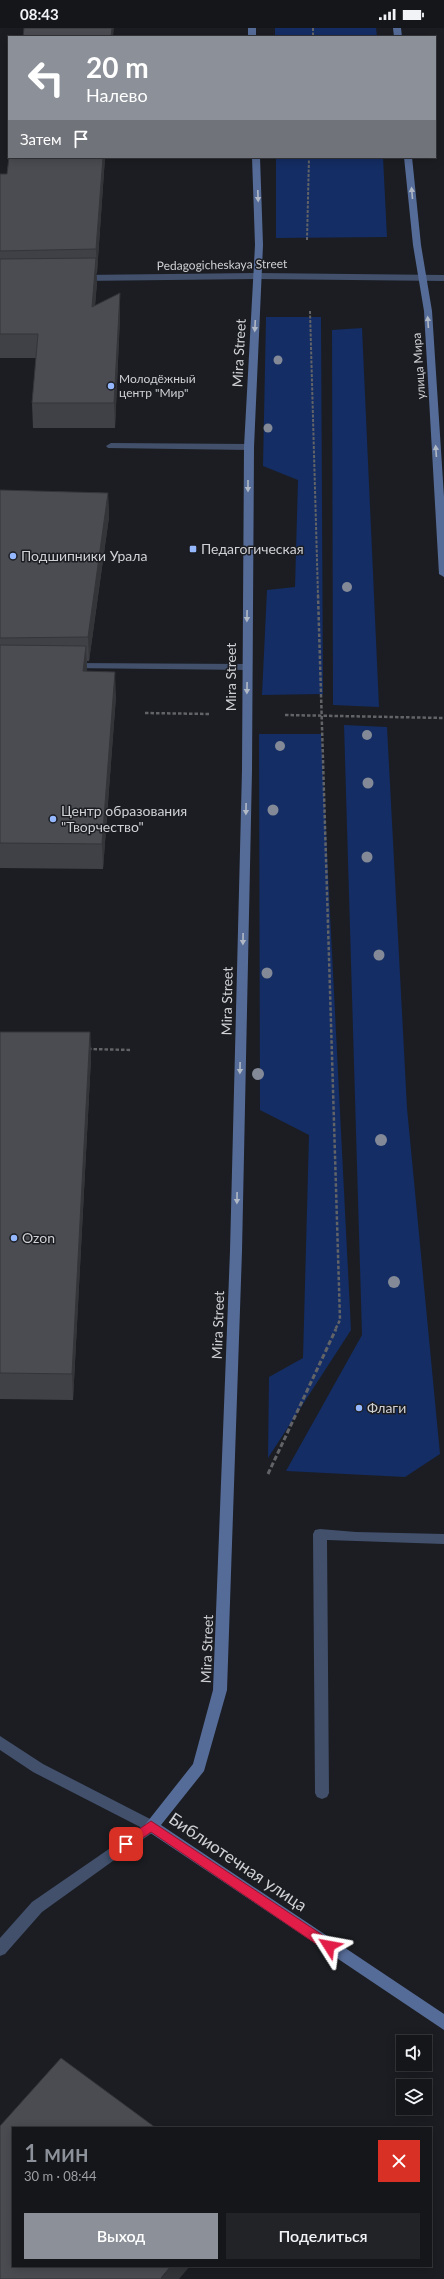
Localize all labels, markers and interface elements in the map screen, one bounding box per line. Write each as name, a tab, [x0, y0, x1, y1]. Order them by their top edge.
text: 08:43	[20, 5, 59, 23]
text: 20 m	[86, 50, 149, 84]
icon: left	[20, 52, 72, 104]
text: Налево	[86, 84, 148, 106]
icon: arrive	[70, 128, 92, 150]
text: Затем	[20, 130, 62, 148]
one-way arrow	[408, 187, 415, 199]
one-way arrow	[254, 190, 261, 202]
street label: Pedagogicheskaya Street	[157, 256, 288, 273]
one-way arrow	[425, 316, 432, 328]
street label: Mira Street	[228, 318, 249, 388]
one-way arrow	[252, 320, 259, 332]
street label: улица Мира	[409, 332, 428, 400]
place label: Молодёжный центр "Мир"	[119, 371, 196, 400]
marker: Молодёжный центр "Мир"	[106, 381, 116, 391]
one-way arrow	[433, 445, 440, 457]
one-way arrow	[245, 480, 251, 493]
place label: Педагогическая	[201, 540, 304, 557]
marker: Педагогическая	[188, 544, 198, 554]
place label: Подшипники Урала	[21, 547, 147, 564]
marker: Подшипники Урала	[8, 551, 18, 561]
one-way arrow	[243, 610, 250, 622]
street label: Mira Street	[222, 643, 239, 711]
one-way arrow	[244, 682, 250, 695]
place label: Центр образования "Творчество"	[61, 802, 187, 835]
one-way arrow	[243, 803, 249, 816]
marker: Центр образования "Творчество"	[48, 814, 58, 824]
one-way arrow	[240, 933, 246, 946]
street label: Mira Street	[217, 967, 236, 1035]
one-way arrow	[237, 1062, 243, 1075]
one-way arrow	[234, 1192, 240, 1205]
place label: Ozon	[22, 1229, 55, 1246]
marker: Ozon	[9, 1233, 19, 1243]
street label: Mira Street	[208, 1290, 227, 1360]
place label: Флаги	[367, 1399, 406, 1416]
marker: Флаги	[354, 1403, 364, 1413]
street label: Mira Street	[197, 1614, 216, 1684]
street label: Библиотечная улица	[165, 1808, 311, 1916]
pin	[109, 1827, 143, 1861]
icon: arrive	[115, 1833, 137, 1855]
position arrow	[308, 1925, 350, 1967]
map controls	[396, 2035, 432, 2115]
button: sound	[396, 2035, 432, 2071]
button: layers	[396, 2079, 432, 2115]
text: 1 мин	[24, 2138, 88, 2167]
button: close	[378, 2140, 420, 2182]
text: 30 m · 08:44	[24, 2168, 97, 2184]
button: Выход	[24, 2213, 218, 2259]
button: Поделиться	[226, 2213, 420, 2259]

